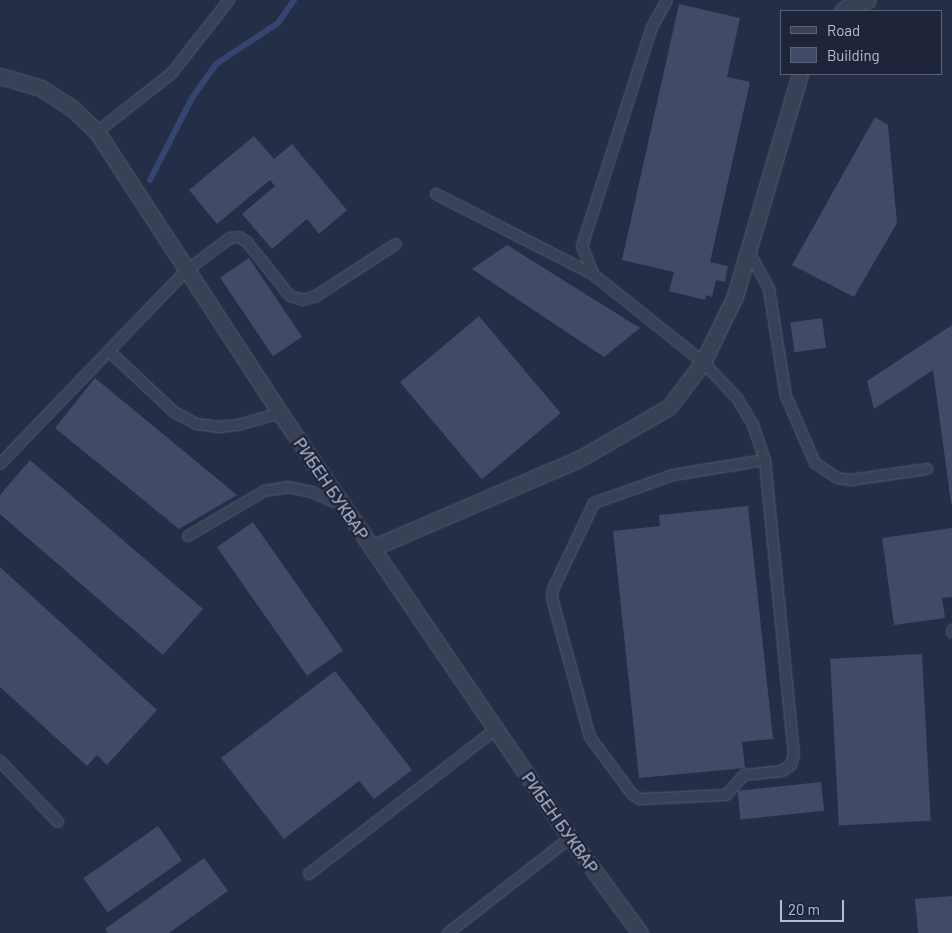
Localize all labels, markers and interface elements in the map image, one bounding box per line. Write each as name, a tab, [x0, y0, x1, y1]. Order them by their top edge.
legend	[780, 10, 942, 75]
text: Road	[827, 21, 860, 39]
text: Building	[827, 46, 880, 64]
street label: РИБЕН БУКВАР	[290, 434, 372, 544]
street label: РИБЕН БУКВАР	[518, 769, 602, 877]
scale bar	[782, 890, 846, 922]
text: 20 m	[788, 900, 820, 918]

